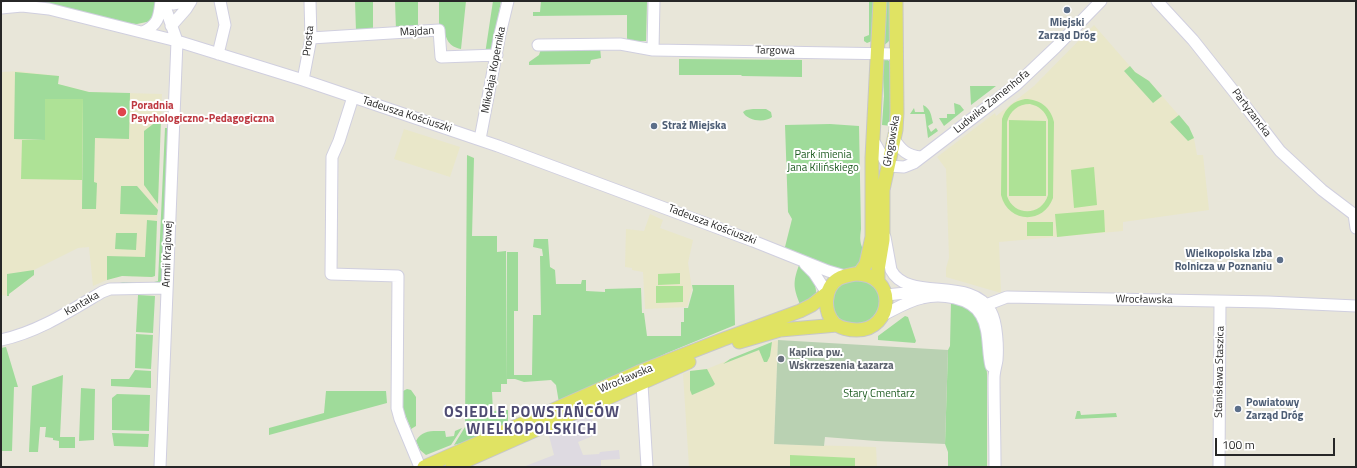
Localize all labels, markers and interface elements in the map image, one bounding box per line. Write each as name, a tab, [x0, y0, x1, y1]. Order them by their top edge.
marker: Miejski Zarząd Dróg	[1062, 5, 1072, 15]
place label: Miejski Zarząd Dróg	[1038, 16, 1096, 42]
street label: Prosta	[301, 25, 317, 57]
street label: Majdan	[399, 25, 435, 39]
street label: Mikołaja Kopernika	[479, 26, 509, 114]
street label: Targowa	[755, 44, 795, 58]
street label: Ludwika Zamenhofa	[951, 67, 1033, 137]
street label: Partyzancka	[1229, 86, 1273, 140]
street label: Tadeusza Kościuszki	[361, 94, 453, 136]
place label: Poradnia Psychologiczno-Pedagogiczna	[131, 99, 274, 125]
marker: Poradnia Psychologiczno-Pedagogiczna	[116, 106, 128, 118]
street label: Głogowska	[881, 114, 903, 168]
place label: Straż Miejska	[662, 119, 726, 133]
marker: Straż Miejska	[649, 121, 659, 131]
park label: Park imienia Jana Kilińskiego	[787, 148, 859, 174]
street label: Tadeusza Kościuszki	[666, 202, 758, 248]
street label: Armii Krajowej	[160, 220, 176, 288]
place label: Wielkopolska Izba Rolnicza w Poznaniu	[1175, 247, 1272, 273]
marker: Wielkopolska Izba Rolnicza w Poznaniu	[1275, 255, 1285, 265]
street label: Kantaka	[62, 289, 102, 319]
street label: Wrocławska	[1115, 293, 1173, 307]
street label: Stanisława Staszica	[1213, 326, 1227, 418]
place label: Kaplica pw. Wskrzeszenia Łazarza	[789, 346, 894, 372]
marker: Kaplica pw. Wskrzeszenia Łazarza	[776, 354, 786, 364]
street label: Wrocławska	[597, 362, 655, 396]
park label: Stary Cmentarz	[843, 387, 915, 401]
place label: Powiatowy Zarząd Dróg	[1246, 396, 1303, 422]
district label: OSIEDLE POWSTAŃCÓW WIELKOPOLSKICH	[444, 404, 620, 439]
marker: Powiatowy Zarząd Dróg	[1233, 404, 1243, 414]
scale bar	[1217, 430, 1337, 456]
text: 100 m	[1222, 435, 1255, 454]

